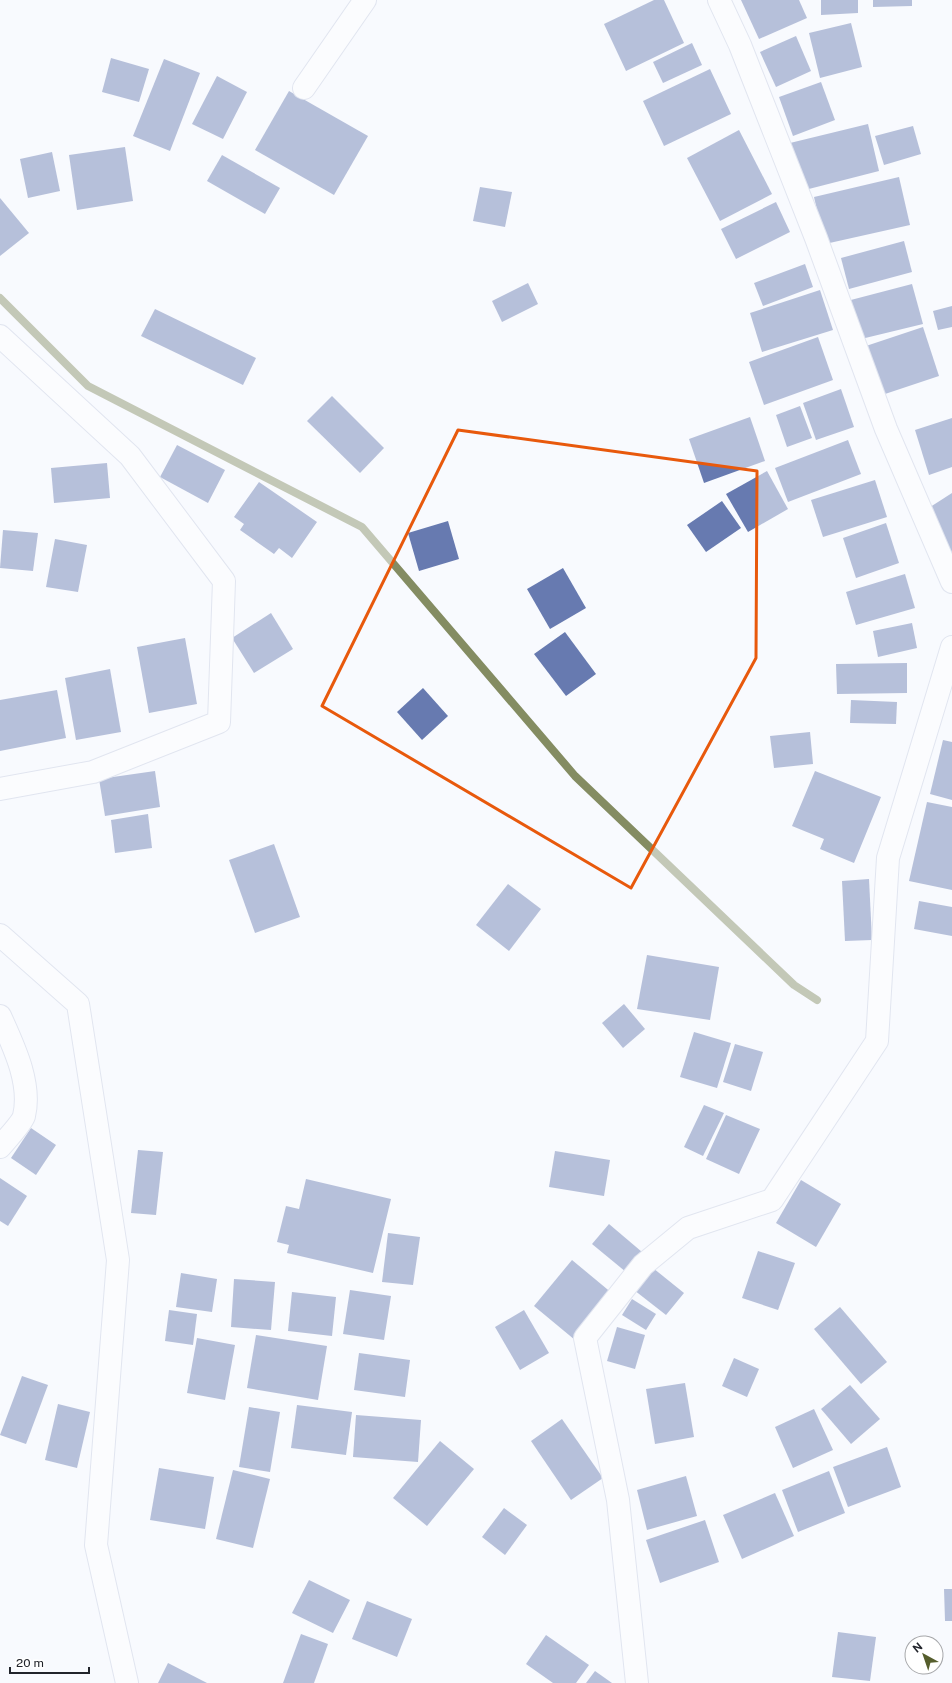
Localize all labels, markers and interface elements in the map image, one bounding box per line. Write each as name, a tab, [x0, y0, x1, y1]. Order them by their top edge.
north arrow	[904, 1635, 944, 1675]
text: N	[910, 1640, 925, 1655]
scale bar	[10, 1649, 89, 1675]
text: 20 m	[16, 1656, 44, 1670]

